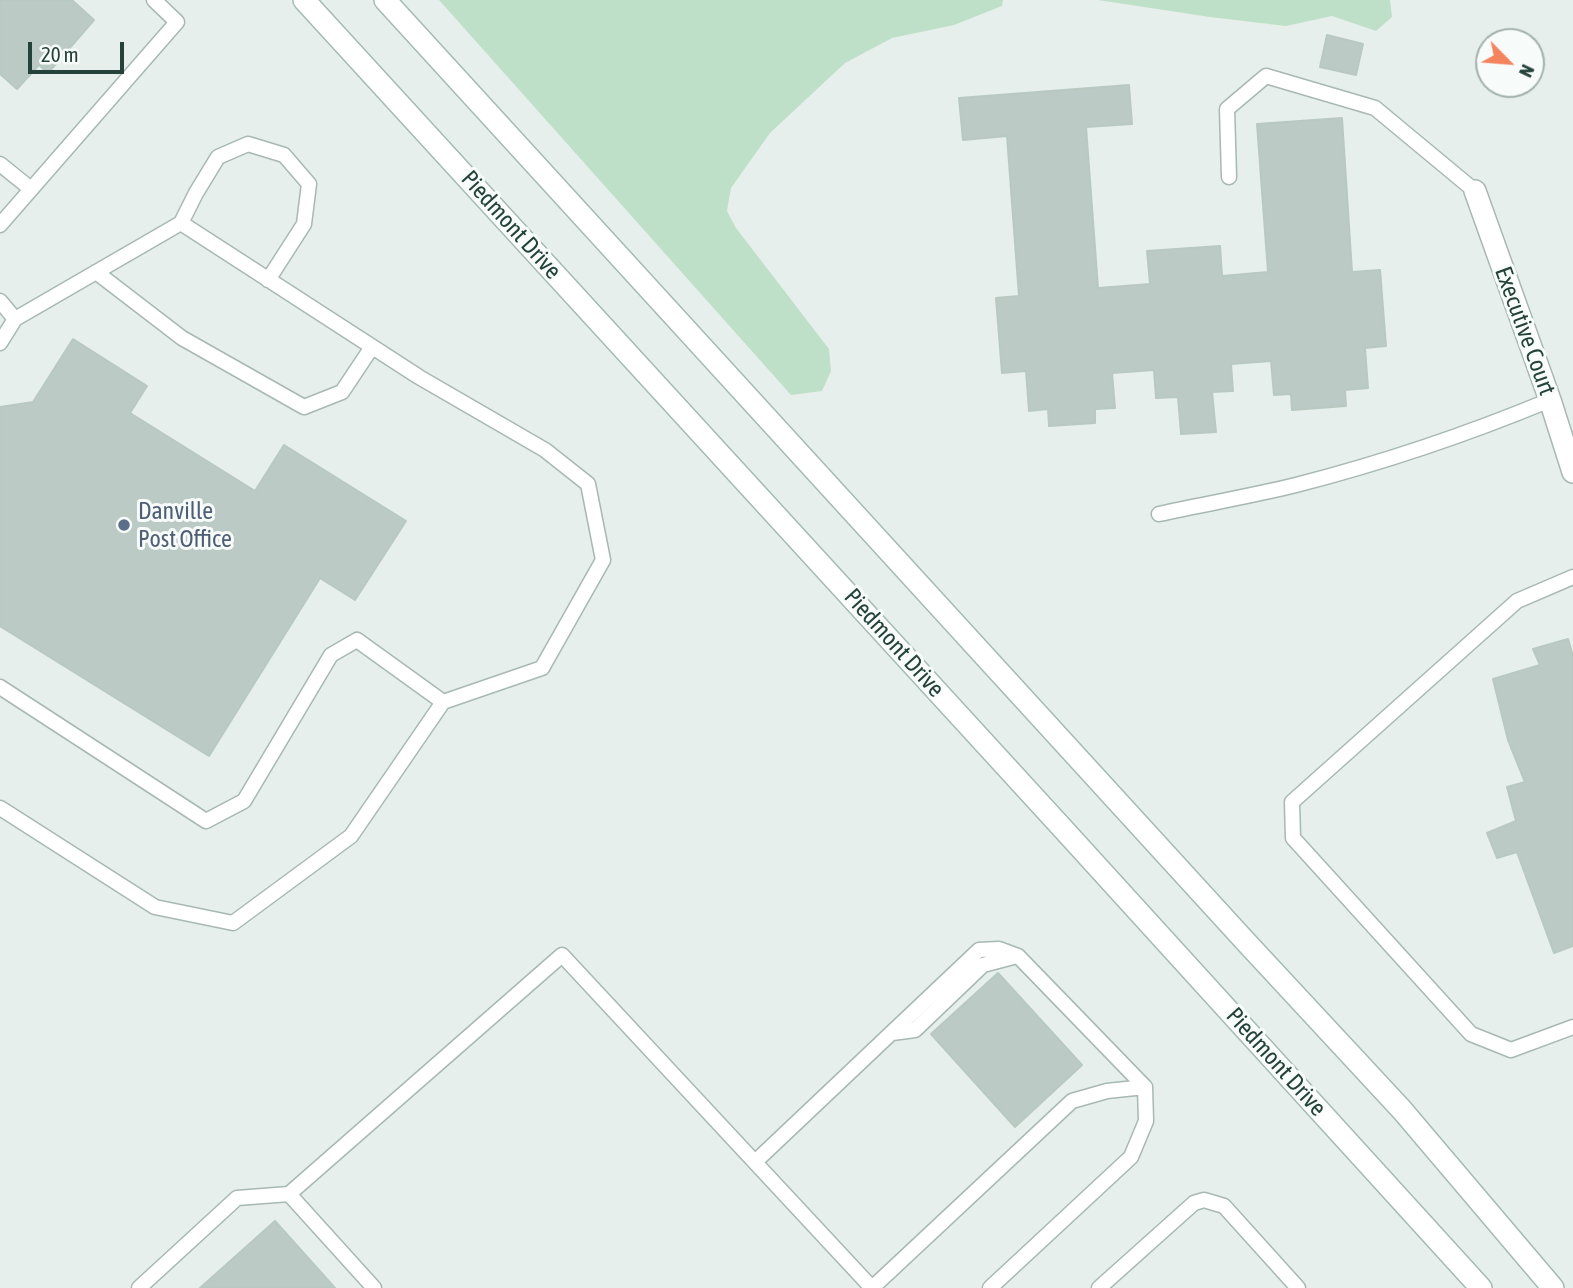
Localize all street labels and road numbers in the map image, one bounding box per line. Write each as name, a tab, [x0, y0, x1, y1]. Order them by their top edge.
street label: Piedmont Drive	[455, 165, 567, 285]
street label: Executive Court	[1488, 263, 1562, 399]
street label: Piedmont Drive	[838, 583, 950, 703]
street label: Piedmont Drive	[1220, 1002, 1332, 1122]

